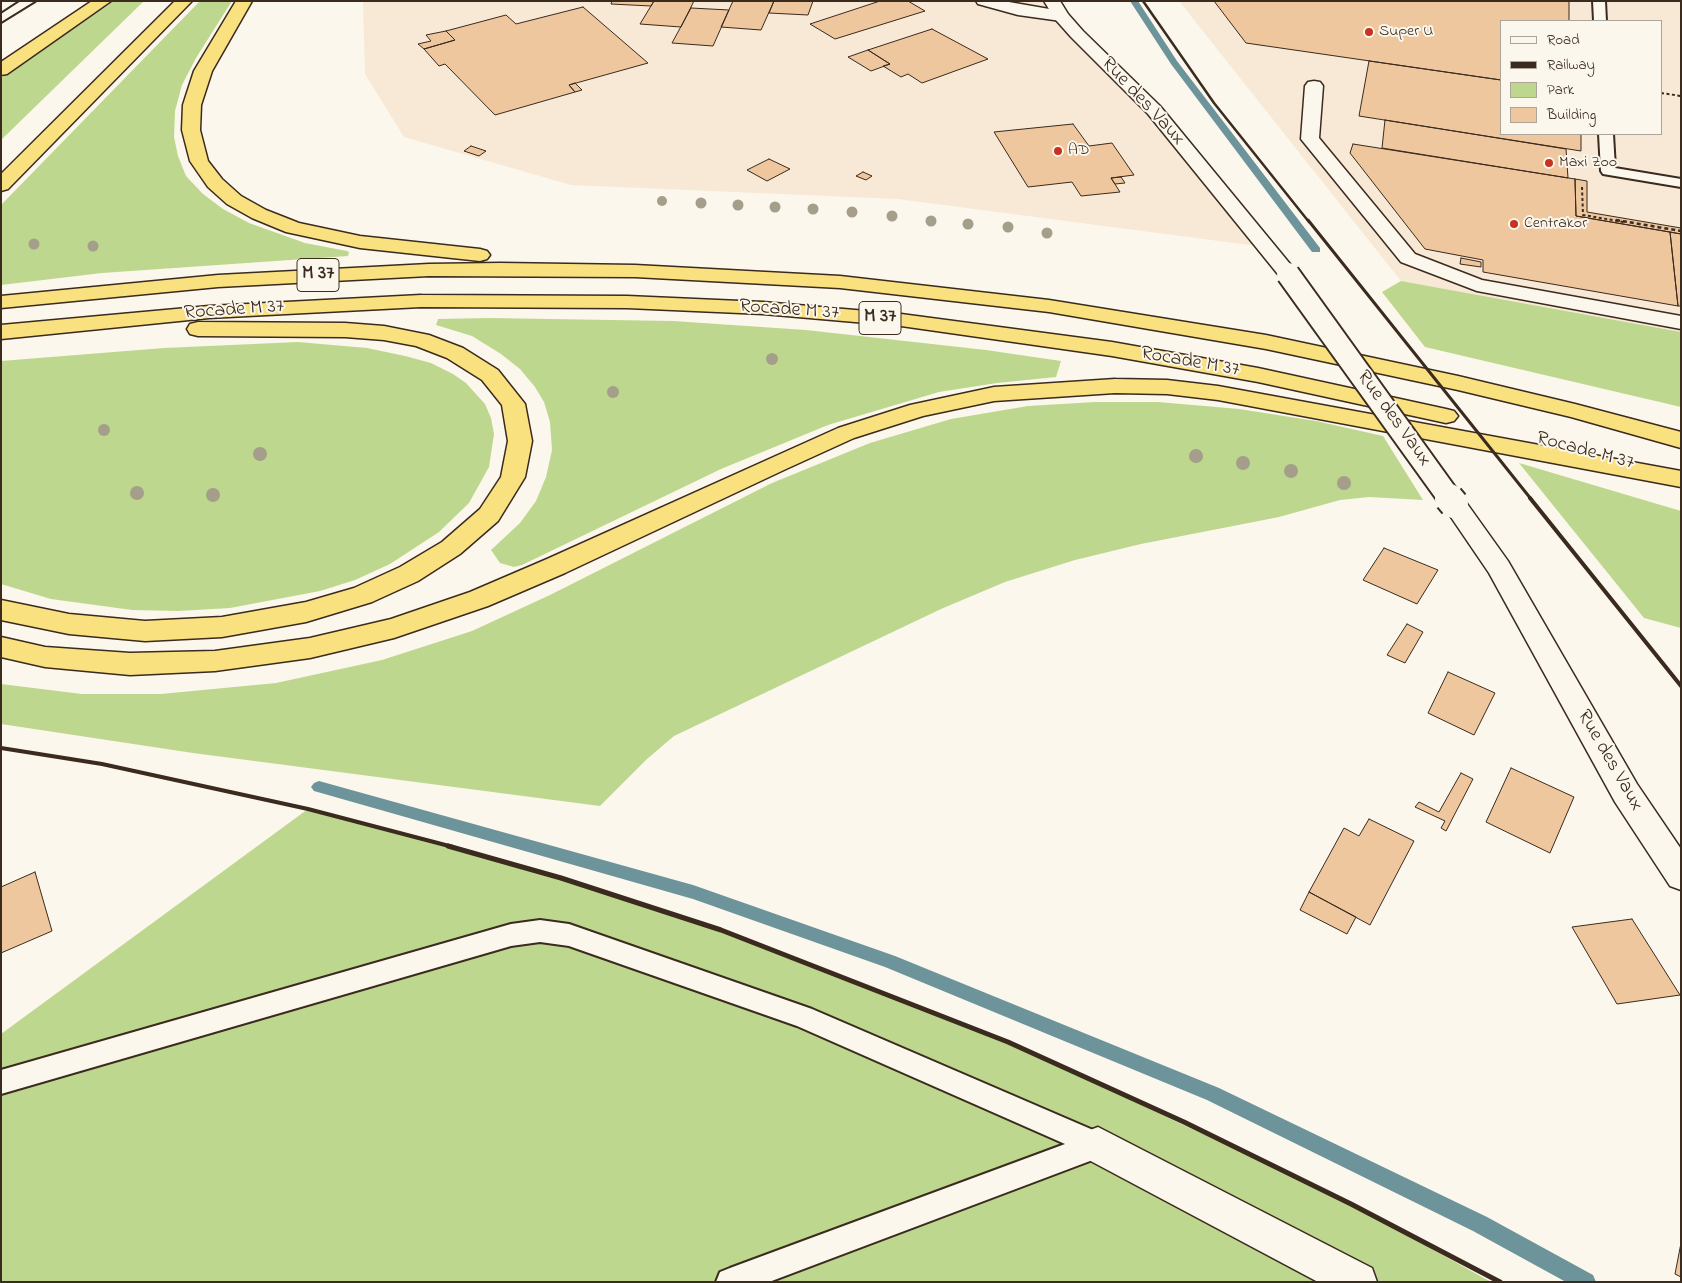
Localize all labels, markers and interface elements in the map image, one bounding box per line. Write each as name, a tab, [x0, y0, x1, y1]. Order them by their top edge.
legend	[1500, 20, 1662, 135]
place label: Super U	[1379, 22, 1433, 42]
marker: Super U	[1363, 26, 1375, 38]
text: Road	[1547, 29, 1580, 51]
street label: Rue des Vaux	[1095, 53, 1189, 151]
text: Railway	[1547, 54, 1595, 76]
text: Park	[1547, 79, 1574, 101]
text: Building	[1547, 104, 1596, 126]
place label: AD	[1068, 141, 1090, 161]
marker: AD	[1052, 145, 1064, 157]
place label: Maxi Zoo	[1559, 153, 1617, 173]
marker: Maxi Zoo	[1543, 157, 1555, 169]
place label: Centrakor	[1524, 214, 1587, 234]
marker: Centrakor	[1508, 218, 1520, 230]
road number: M 37	[297, 258, 339, 292]
street label: Rocade M 37	[183, 296, 285, 326]
street label: Rocade M 37	[738, 296, 840, 326]
road number: M 37	[859, 302, 901, 334]
street label: Rocade M 37	[1139, 343, 1241, 383]
street label: Rue des Vaux	[1350, 367, 1436, 471]
street label: Rocade M 37	[1534, 427, 1636, 477]
street label: Rue des Vaux	[1571, 706, 1647, 816]

